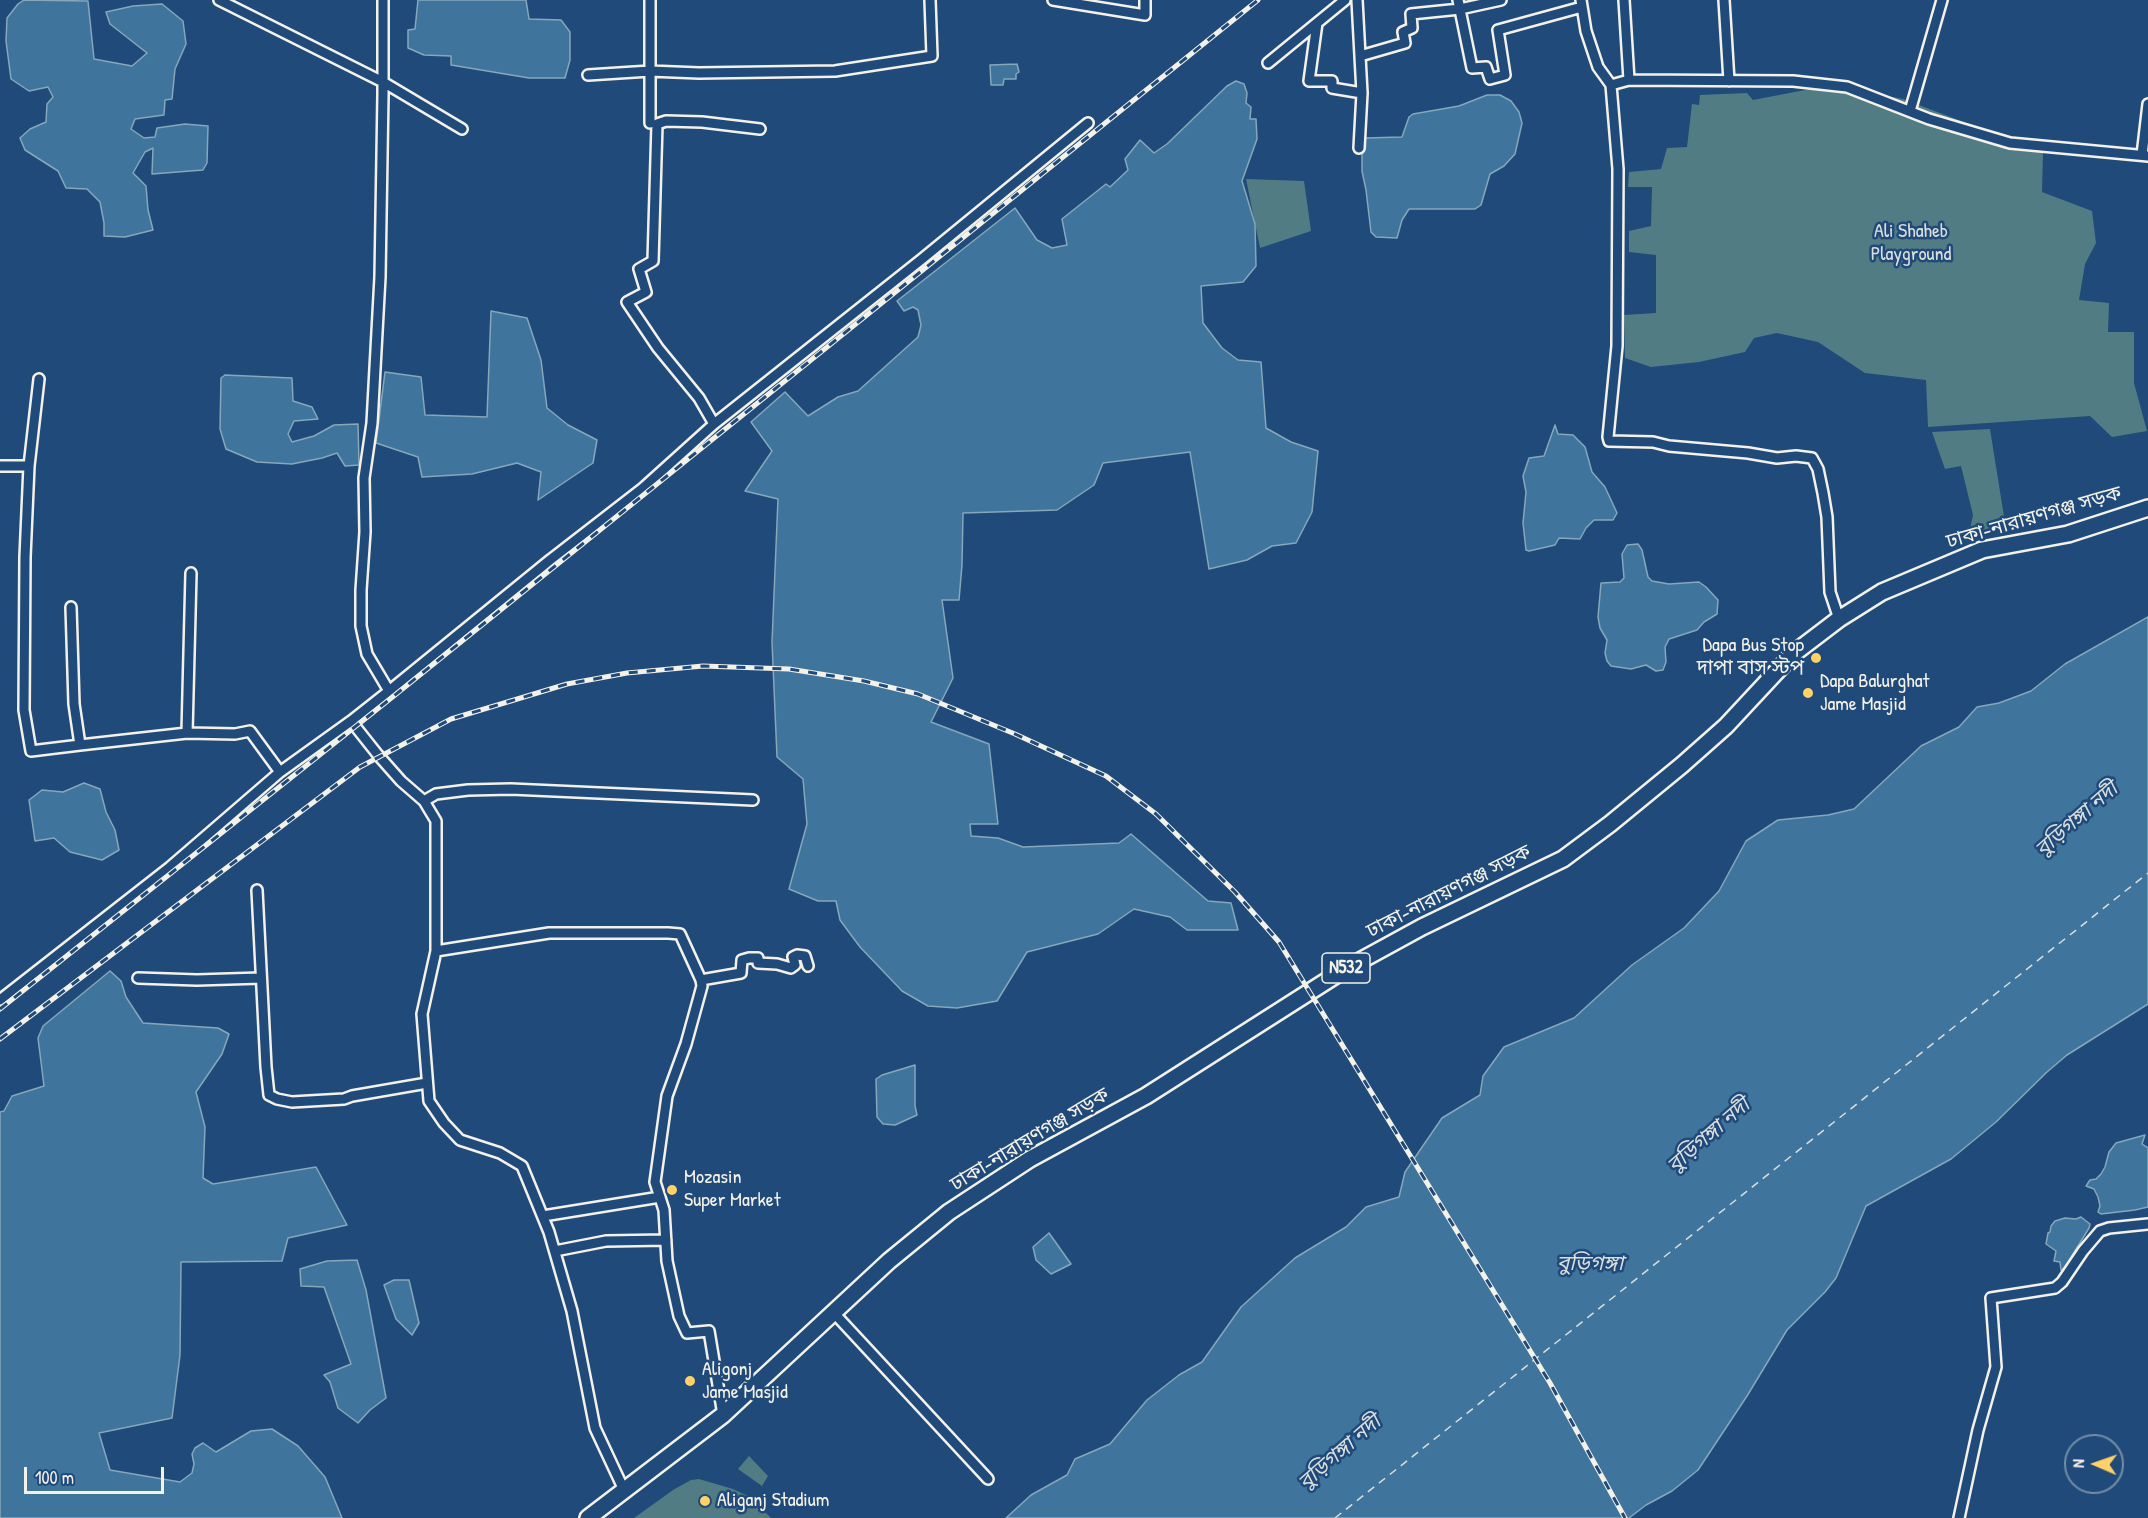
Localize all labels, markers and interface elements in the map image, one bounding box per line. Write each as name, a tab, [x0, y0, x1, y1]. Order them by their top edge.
park label: Ali Shaheb Playground	[1871, 220, 1951, 267]
street label: ঢাকা-নারায়ণগঞ্জ সড়ক	[1944, 482, 2124, 554]
place label: Dapa Bus Stop দাপা বাস স্টপ	[1697, 634, 1804, 681]
marker: Dapa Bus Stop দাপা বাস স্টপ	[1809, 651, 1823, 665]
place label: Dapa Balurghat Jame Masjid	[1820, 670, 1929, 717]
marker: Dapa Balurghat Jame Masjid	[1801, 686, 1815, 700]
water label: বুড়িগঙ্গা নদী	[2030, 777, 2124, 863]
street label: ঢাকা-নারায়ণগঞ্জ সড়ক	[1363, 840, 1535, 944]
road number: N532	[1322, 953, 1370, 983]
street label: ঢাকা-নারায়ণগঞ্জ সড়ক	[946, 1083, 1114, 1197]
water label: বুড়িগঙ্গা নদী	[1662, 1093, 1756, 1179]
place label: Mozasin Super Market	[684, 1166, 781, 1213]
marker: Mozasin Super Market	[665, 1183, 679, 1197]
water label: বুড়িগঙ্গা	[1557, 1251, 1623, 1277]
place label: Aligonj Jame Masjid	[702, 1358, 788, 1405]
marker: Aligonj Jame Masjid	[683, 1374, 697, 1388]
water label: বুড়িগঙ্গা নদী	[1293, 1410, 1387, 1496]
north arrow	[2064, 1434, 2124, 1494]
scale bar	[27, 1455, 166, 1493]
text: N	[2067, 1459, 2089, 1468]
text: 100 m	[35, 1465, 74, 1490]
place label: Aliganj Stadium	[717, 1489, 829, 1513]
marker: Aliganj Stadium	[698, 1494, 712, 1508]

